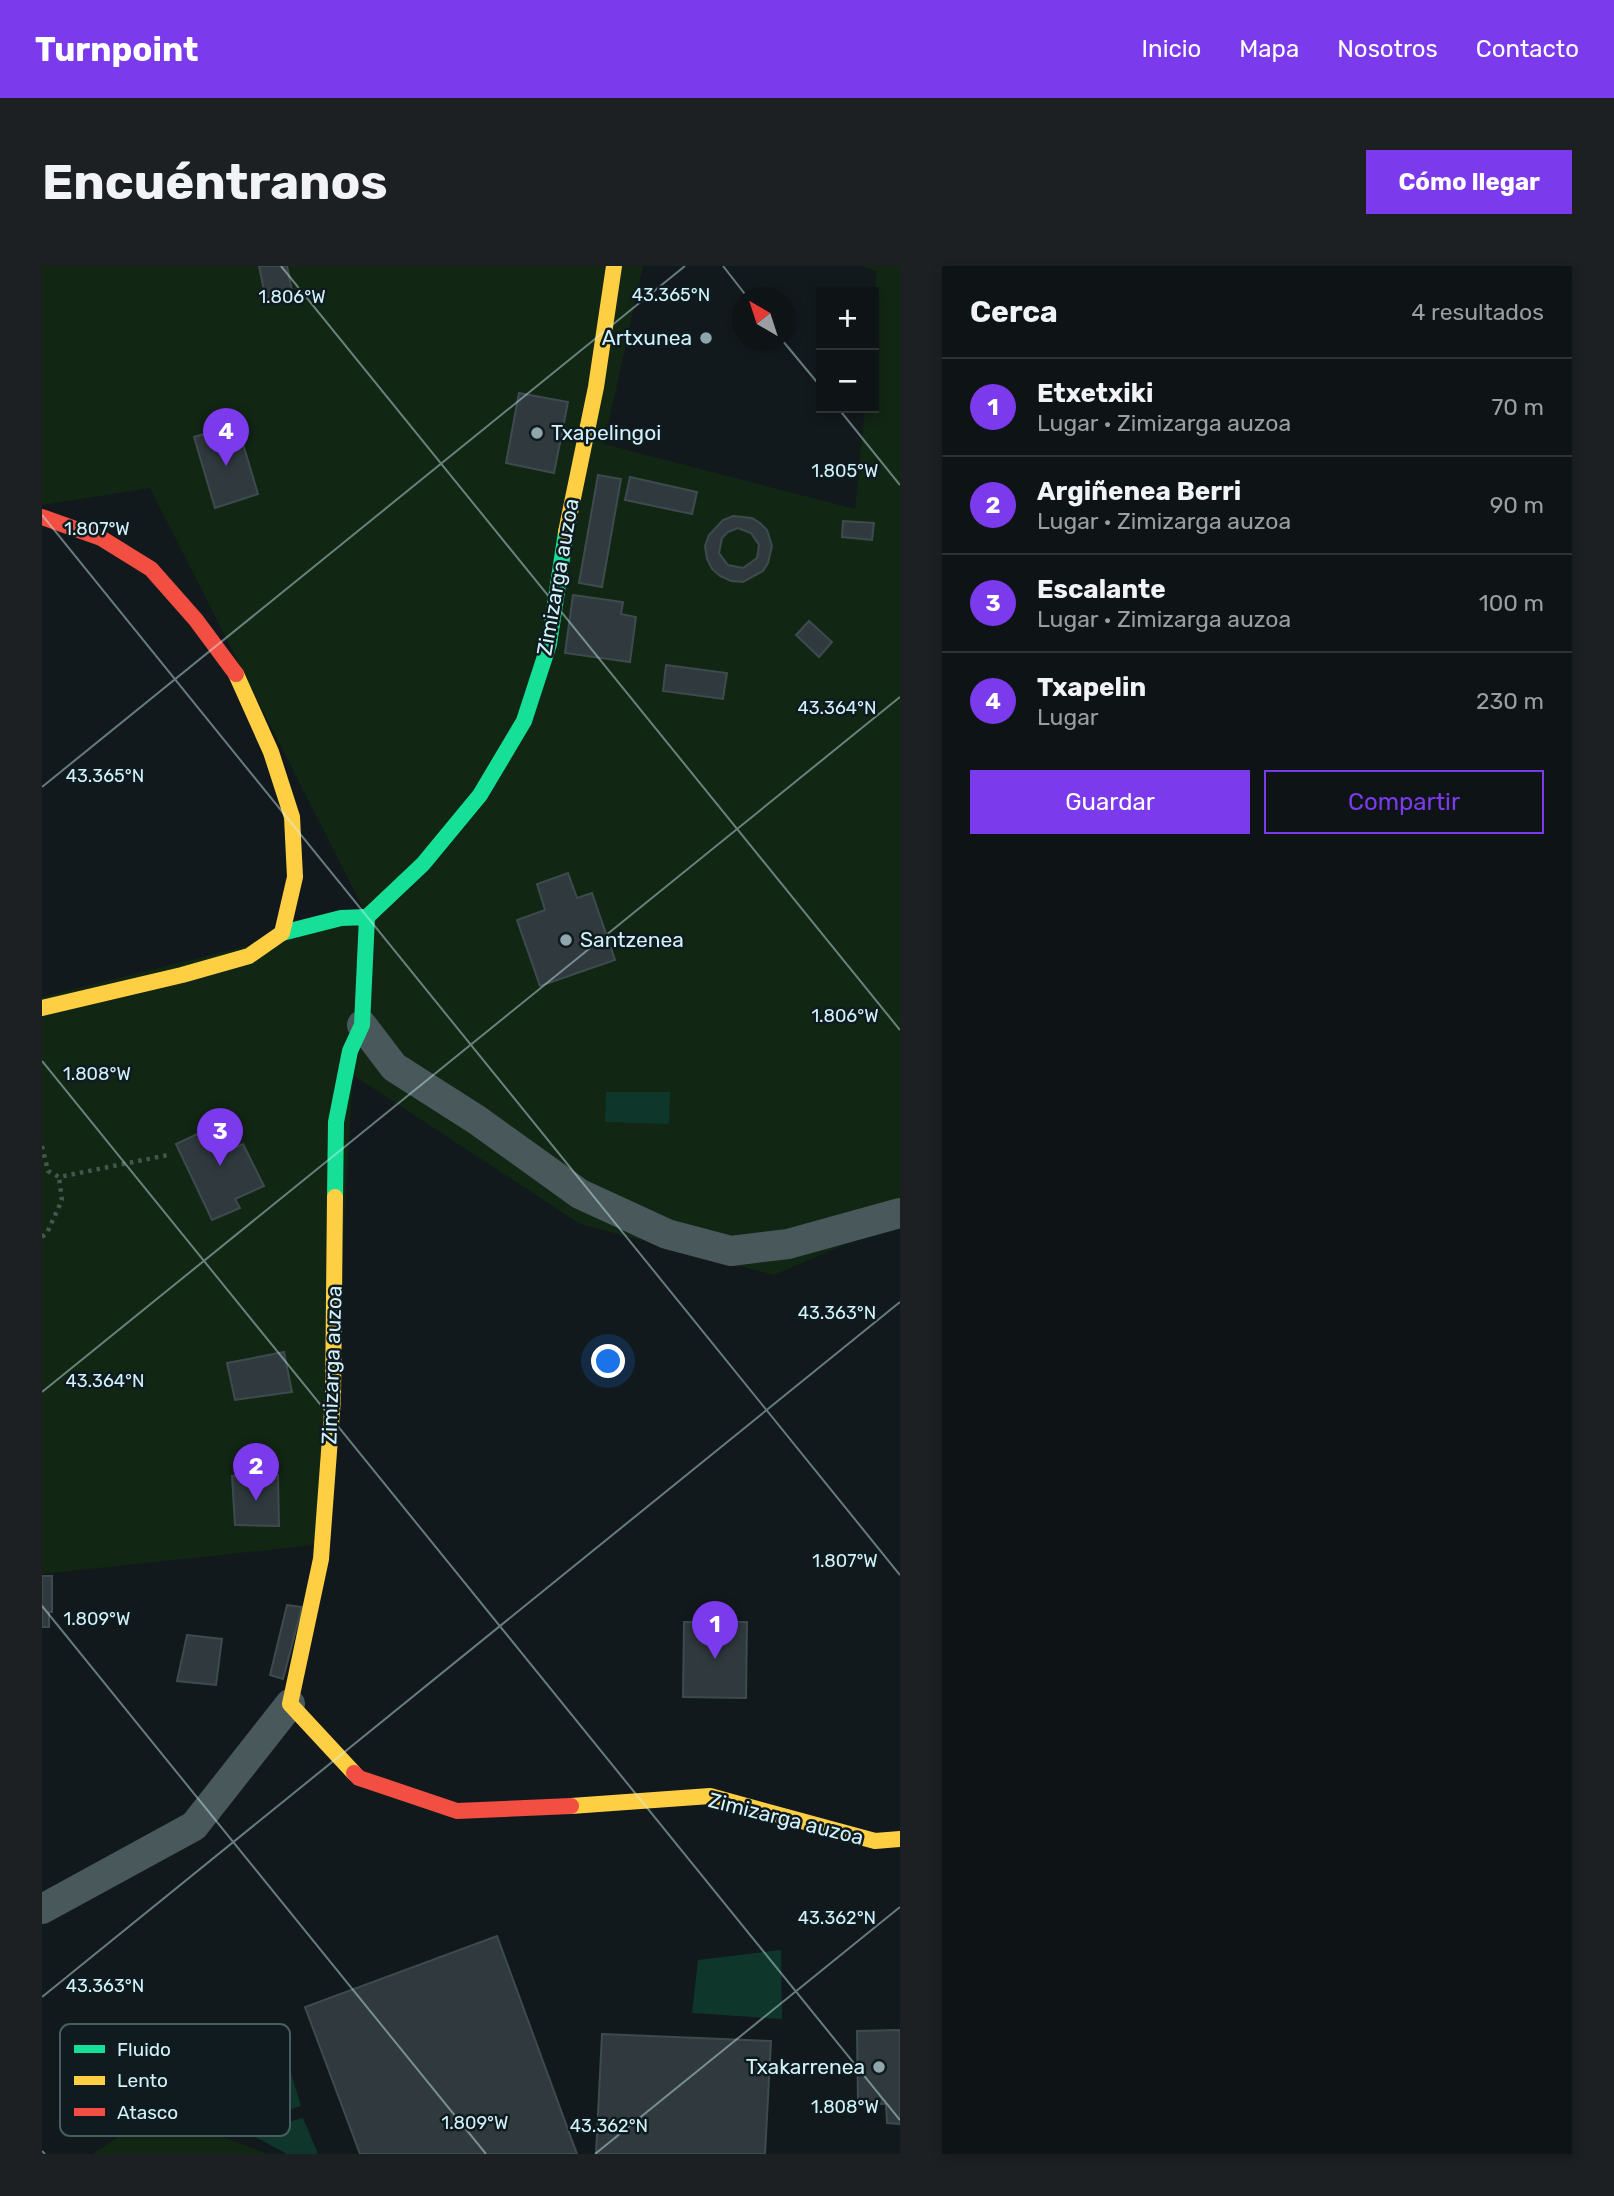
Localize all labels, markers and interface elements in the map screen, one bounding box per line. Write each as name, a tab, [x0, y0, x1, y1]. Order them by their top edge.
text: Turnpoint	[35, 30, 198, 69]
text: Inicio	[1142, 35, 1201, 63]
text: Mapa	[1239, 35, 1299, 63]
text: Nosotros	[1337, 35, 1438, 63]
text: Contacto	[1476, 35, 1579, 63]
button: Cómo llegar	[1366, 150, 1572, 214]
text: Encuéntranos	[42, 153, 388, 211]
text: 43.365°N	[632, 284, 710, 306]
text: 1.806°W	[258, 286, 326, 308]
north arrow	[732, 287, 795, 350]
map controls	[816, 287, 879, 413]
button: +	[816, 287, 879, 350]
text: Cerca	[970, 294, 1058, 330]
text: 4 resultados	[1411, 298, 1544, 326]
place label: Artxunea	[602, 325, 692, 350]
marker: Artxunea	[698, 330, 714, 346]
button: −	[816, 350, 879, 413]
text: Etxetxiki	[1037, 378, 1153, 409]
text: 1	[987, 393, 999, 421]
text: 70 m	[1492, 393, 1544, 421]
pin: 4	[203, 408, 249, 466]
text: Lugar · Zimizarga auzoa	[1037, 409, 1291, 437]
place label: Txapelingoi	[551, 420, 661, 445]
marker: Txapelingoi	[529, 425, 545, 441]
text: 1.805°W	[811, 460, 879, 482]
text: Argiñenea Berri	[1037, 476, 1241, 507]
text: 2	[986, 491, 1000, 519]
text: 90 m	[1490, 491, 1544, 519]
street label: Zimizarga auzoa	[531, 496, 584, 657]
text: Lugar · Zimizarga auzoa	[1037, 507, 1291, 535]
text: 1.807°W	[64, 518, 130, 540]
text: Escalante	[1037, 574, 1166, 605]
text: 3	[985, 589, 1001, 617]
text: 100 m	[1479, 589, 1544, 617]
text: Lugar · Zimizarga auzoa	[1037, 605, 1291, 633]
text: Txapelin	[1037, 672, 1146, 703]
text: 4	[985, 687, 1001, 715]
text: 230 m	[1476, 687, 1544, 715]
text: 43.364°N	[798, 697, 876, 719]
text: Lugar	[1037, 703, 1099, 731]
text: 43.365°N	[66, 765, 144, 787]
button: Guardar	[970, 770, 1250, 834]
button: Compartir	[1264, 770, 1544, 834]
place label: Santzenea	[580, 927, 684, 952]
marker: Santzenea	[558, 932, 574, 948]
text: 1.806°W	[811, 1005, 879, 1027]
text: 1.808°W	[63, 1063, 131, 1085]
pin: 3	[197, 1108, 243, 1166]
street label: Zimizarga auzoa	[316, 1285, 347, 1445]
text: 43.363°N	[798, 1302, 876, 1324]
your location	[591, 1344, 625, 1378]
text: 43.364°N	[66, 1370, 144, 1392]
pin: 2	[233, 1443, 279, 1501]
text: 1.807°W	[812, 1550, 878, 1572]
pin: 1	[692, 1601, 738, 1659]
text: 1.809°W	[63, 1608, 131, 1630]
street label: Zimizarga auzoa	[706, 1787, 866, 1850]
text: 43.362°N	[798, 1907, 876, 1929]
text: 43.363°N	[66, 1975, 144, 1997]
legend	[60, 2024, 290, 2136]
text: Fluido	[117, 2038, 171, 2061]
place label: Txakarrenea	[746, 2054, 865, 2079]
marker: Txakarrenea	[871, 2059, 887, 2075]
text: Lento	[117, 2069, 168, 2092]
text: 1.808°W	[811, 2096, 879, 2118]
text: Atasco	[117, 2101, 178, 2124]
text: 1.809°W	[441, 2112, 509, 2134]
text: 43.362°N	[570, 2115, 648, 2137]

